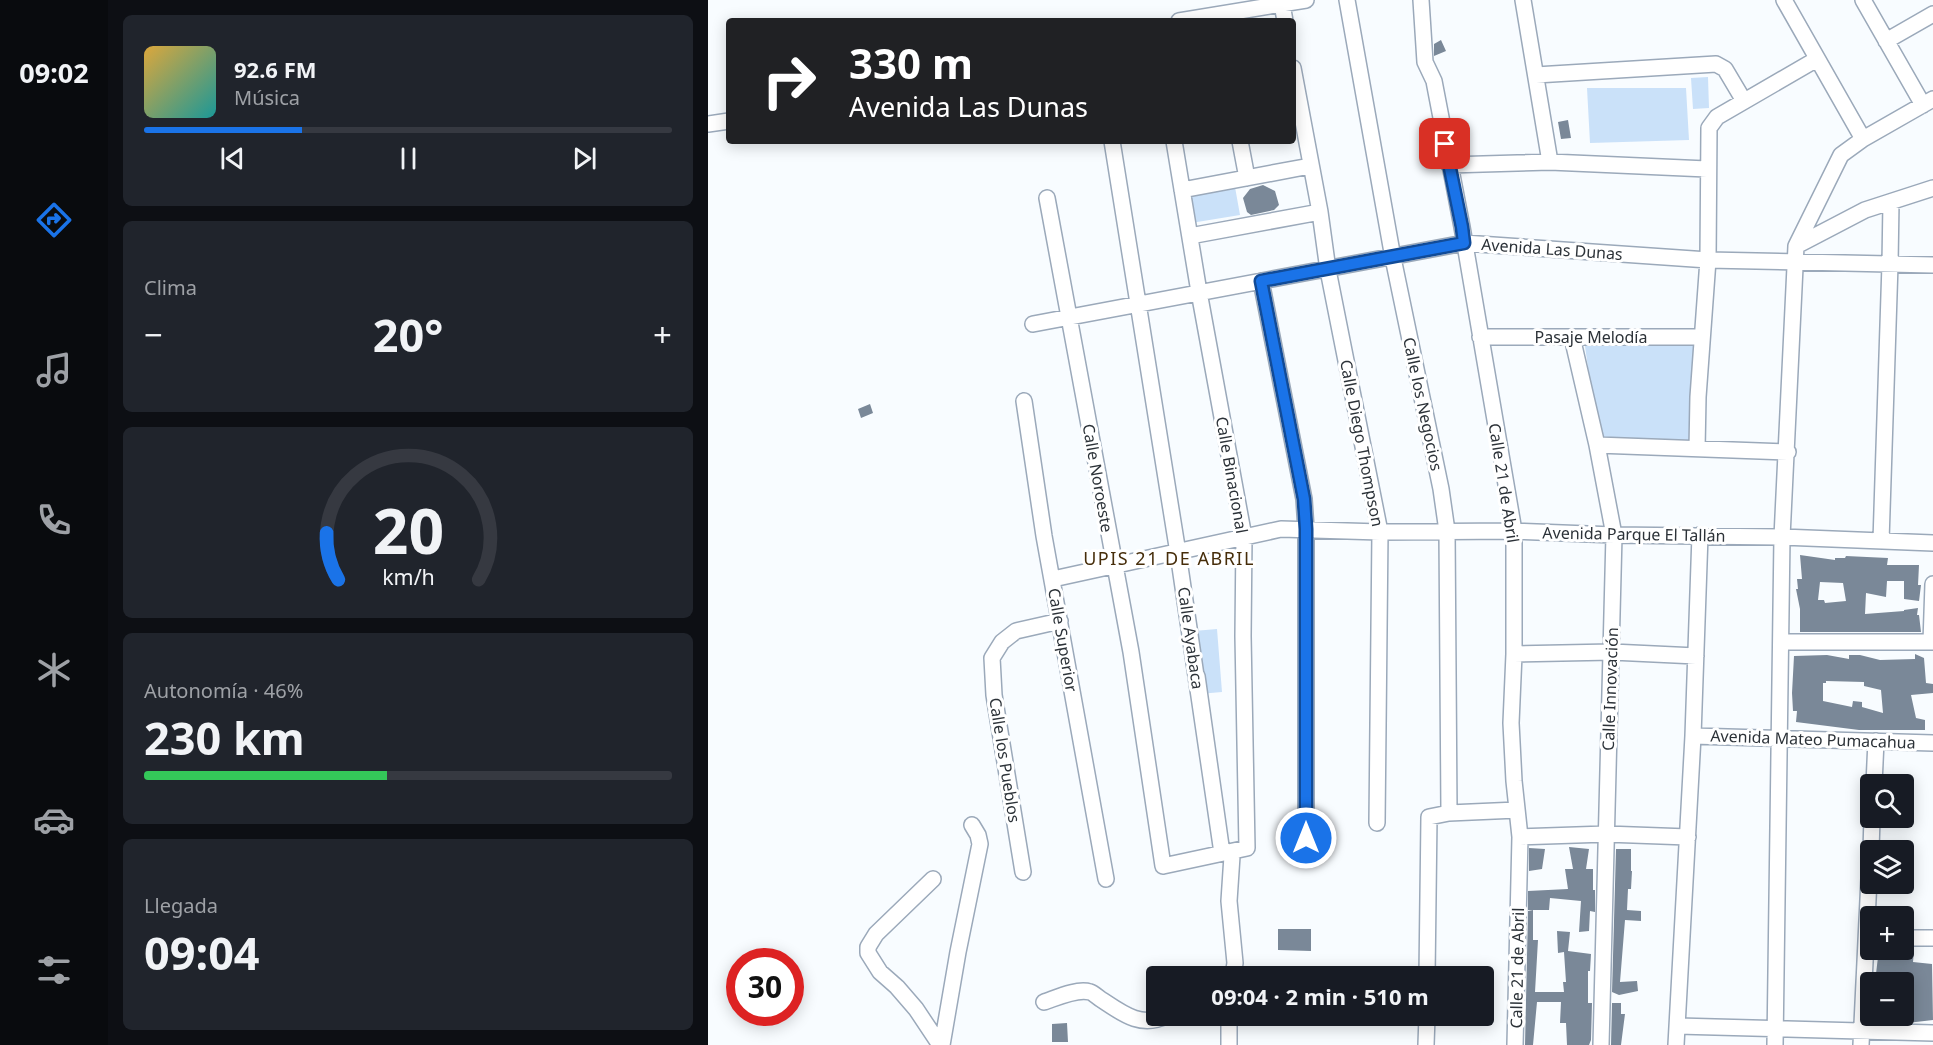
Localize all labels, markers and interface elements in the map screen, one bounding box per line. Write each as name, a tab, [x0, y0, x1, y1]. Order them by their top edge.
text: 330 m	[849, 34, 973, 91]
icon: right	[750, 42, 828, 120]
text: 09:02	[19, 54, 89, 91]
text: 92.6 FM	[234, 54, 316, 84]
text: Música	[234, 84, 300, 111]
text: Avenida Las Dunas	[849, 88, 1088, 125]
pin	[1419, 118, 1470, 169]
icon: arrive	[1428, 127, 1461, 160]
icon: previous	[216, 142, 249, 175]
icon: pause	[392, 142, 425, 175]
icon: next	[568, 142, 601, 175]
icon: directions	[33, 199, 75, 241]
street label: Avenida Las Dunas	[1481, 233, 1623, 265]
text: Clima	[144, 274, 197, 301]
text: 20°	[373, 304, 443, 365]
text: −	[144, 312, 163, 357]
text: +	[653, 312, 672, 357]
street label: Pasaje Melodía	[1535, 326, 1647, 348]
street label: Calle los Negocios	[1398, 335, 1448, 473]
icon: music	[33, 349, 75, 391]
street label: Calle Diego Thompson	[1335, 358, 1389, 528]
street label: Calle Binacional	[1211, 415, 1253, 535]
street label: Calle Noroeste	[1078, 422, 1118, 534]
street label: Calle 21 de Abril	[1484, 422, 1524, 544]
text: 20	[372, 487, 444, 572]
icon: phone	[33, 499, 75, 541]
street label: Avenida Parque El Tallán	[1542, 521, 1726, 547]
district label: UPIS 21 DE ABRIL	[1083, 546, 1255, 570]
text: km/h	[382, 562, 434, 591]
street label: Calle Ayabaca	[1173, 585, 1209, 691]
street label: Calle Superior	[1043, 586, 1083, 694]
street label: Calle Innovación	[1597, 627, 1623, 751]
icon: climate	[33, 649, 75, 691]
text: Autonomía · 46%	[144, 677, 303, 704]
street label: Calle los Pueblos	[984, 696, 1026, 824]
text: 230 km	[144, 707, 305, 768]
street label: Avenida Mateo Pumacahua	[1710, 724, 1916, 754]
map controls	[1860, 774, 1914, 1026]
button: search	[1860, 774, 1914, 828]
icon: car	[33, 799, 75, 841]
position arrow	[1274, 806, 1338, 870]
button: layers	[1860, 840, 1914, 894]
text: Llegada	[144, 892, 218, 919]
button: +	[1860, 906, 1914, 960]
street label: Calle 21 de Abril	[1505, 907, 1529, 1029]
text: 09:04	[144, 922, 260, 983]
speed limit sign: 30	[726, 948, 804, 1026]
icon: filters	[33, 949, 75, 991]
button: −	[1860, 972, 1914, 1026]
text: 09:04 · 2 min · 510 m	[1211, 981, 1429, 1011]

